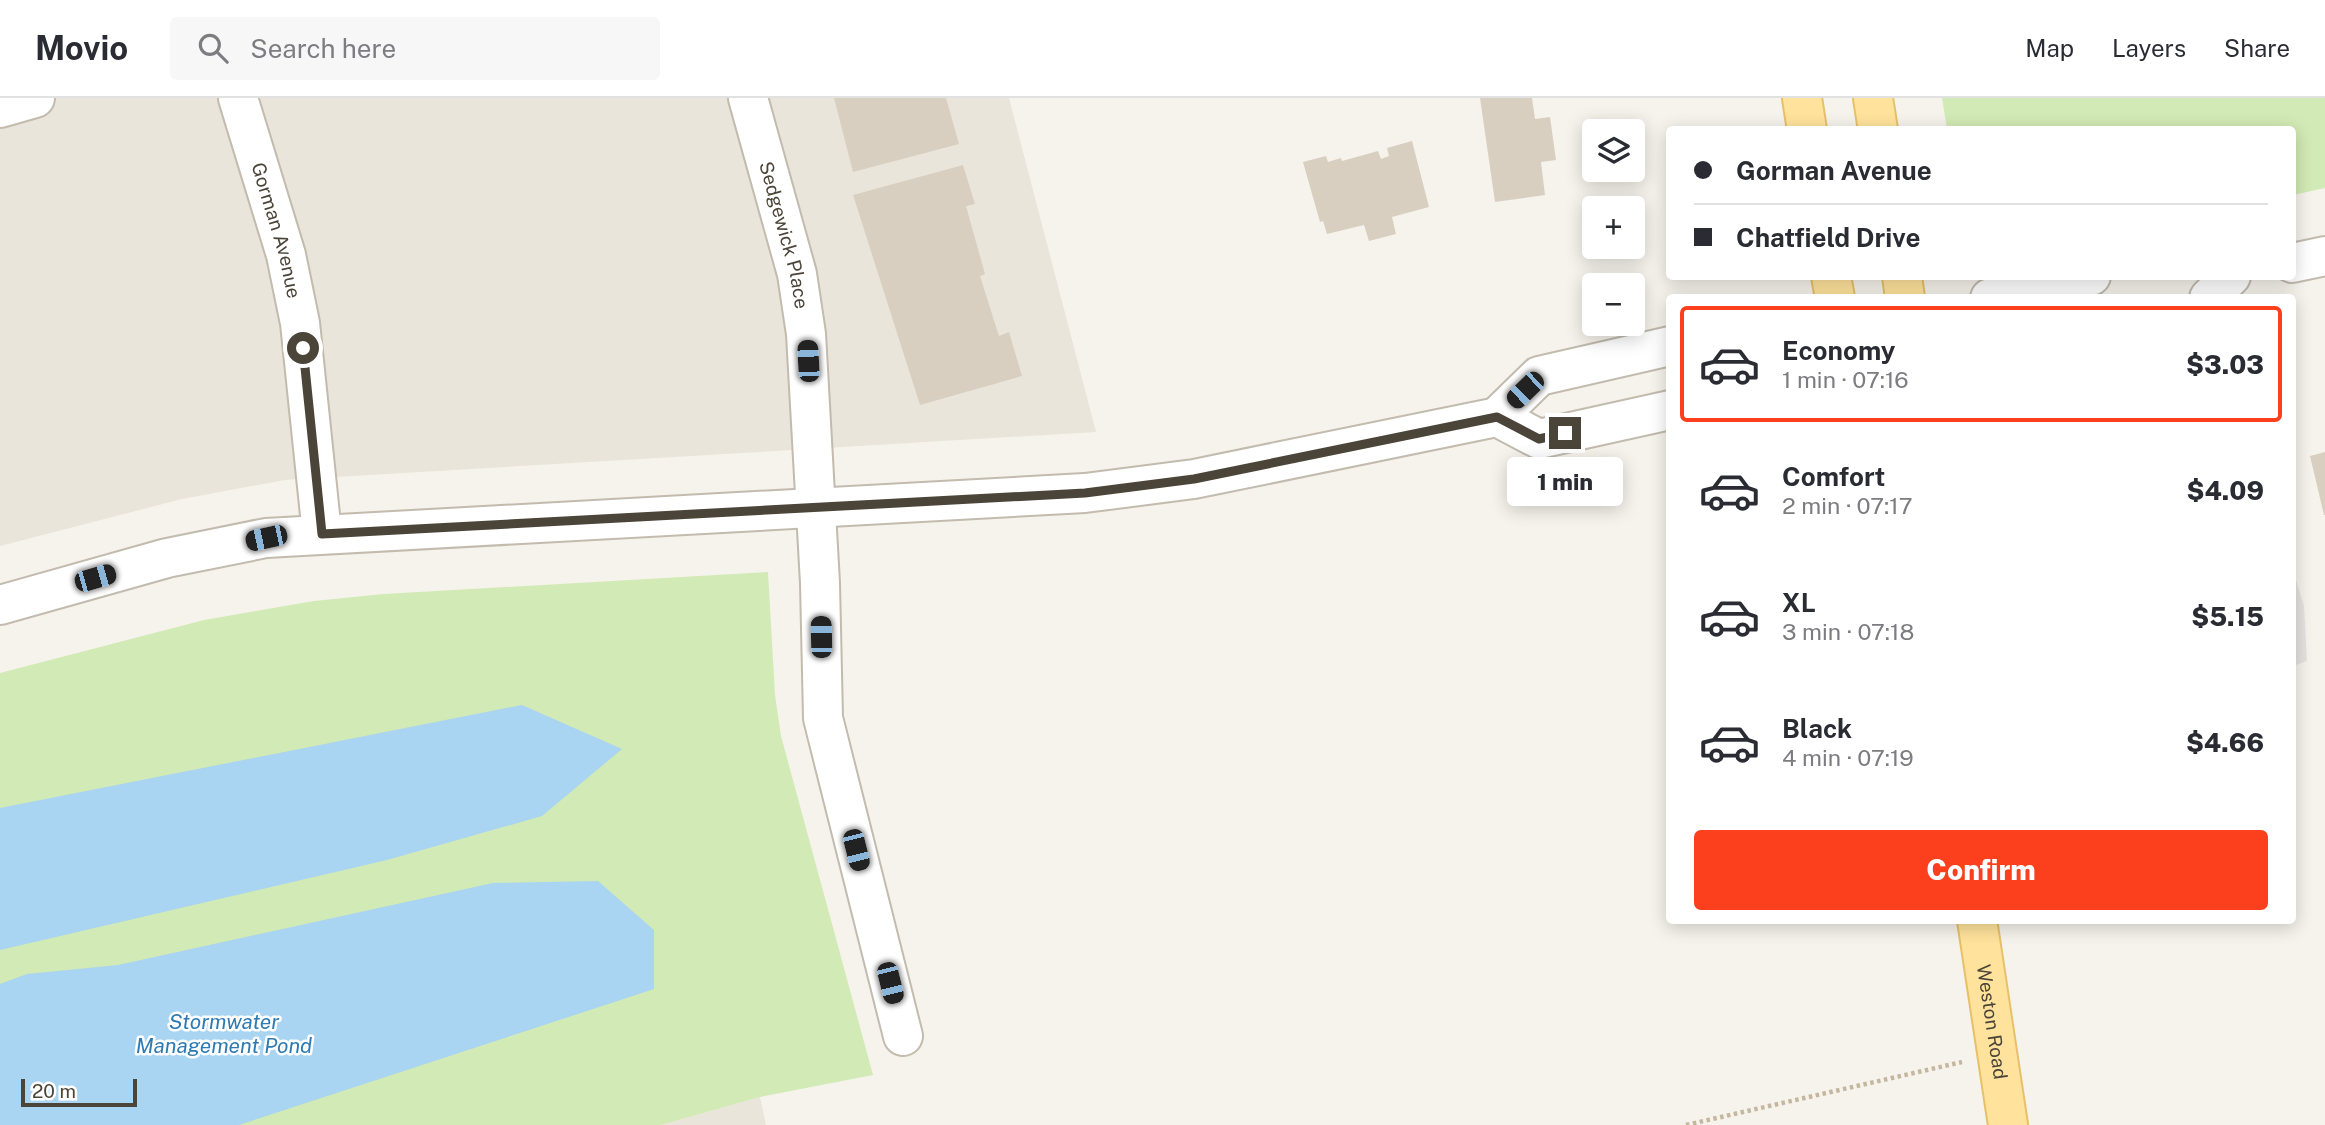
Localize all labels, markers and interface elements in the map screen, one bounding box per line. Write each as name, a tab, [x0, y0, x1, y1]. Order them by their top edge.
search box	[170, 17, 660, 80]
text: Movio	[35, 29, 128, 67]
icon: search	[194, 29, 232, 67]
text: Search here	[250, 33, 396, 64]
text: Map	[2025, 34, 2074, 62]
text: Layers	[2112, 34, 2186, 62]
text: Share	[2224, 34, 2290, 62]
map controls	[1582, 119, 1645, 336]
button: layers	[1582, 119, 1645, 182]
text: Gorman Avenue	[1736, 155, 1932, 186]
street label: Sedgewick Place	[755, 159, 813, 310]
street label: Gorman Avenue	[247, 160, 306, 300]
button: +	[1582, 196, 1645, 259]
text: Chatfield Drive	[1736, 222, 1920, 253]
button: −	[1582, 273, 1645, 336]
route start	[287, 332, 319, 364]
icon: car	[1698, 333, 1761, 396]
text: Economy	[1782, 335, 1895, 366]
car	[797, 339, 820, 383]
text: $3.03	[2186, 349, 2264, 380]
text: 1 min · 07:16	[1782, 366, 1909, 393]
car	[1503, 368, 1548, 412]
route end	[1549, 417, 1581, 449]
callout: 1 min	[1507, 458, 1623, 506]
icon: car	[1698, 459, 1761, 522]
text: Comfort	[1782, 461, 1885, 492]
text: 1 min	[1537, 468, 1593, 495]
text: $4.09	[2186, 475, 2264, 506]
text: 2 min · 07:17	[1782, 492, 1912, 519]
car	[244, 523, 289, 553]
car	[72, 562, 119, 594]
icon: car	[1698, 585, 1761, 648]
text: XL	[1782, 587, 1816, 618]
text: $5.15	[2191, 601, 2264, 632]
car	[811, 616, 832, 658]
text: 3 min · 07:18	[1782, 618, 1914, 645]
icon: car	[1698, 711, 1761, 774]
text: Black	[1782, 713, 1852, 744]
text: $4.66	[2186, 727, 2264, 758]
text: 4 min · 07:19	[1782, 744, 1914, 771]
car	[841, 827, 872, 873]
button: Confirm	[1694, 830, 2268, 910]
car	[875, 960, 906, 1006]
street label: Weston Road	[1973, 963, 2012, 1081]
water label: Stormwater Management Pond	[136, 1009, 312, 1058]
scale bar	[21, 1076, 136, 1108]
text: 20 m	[32, 1080, 76, 1102]

